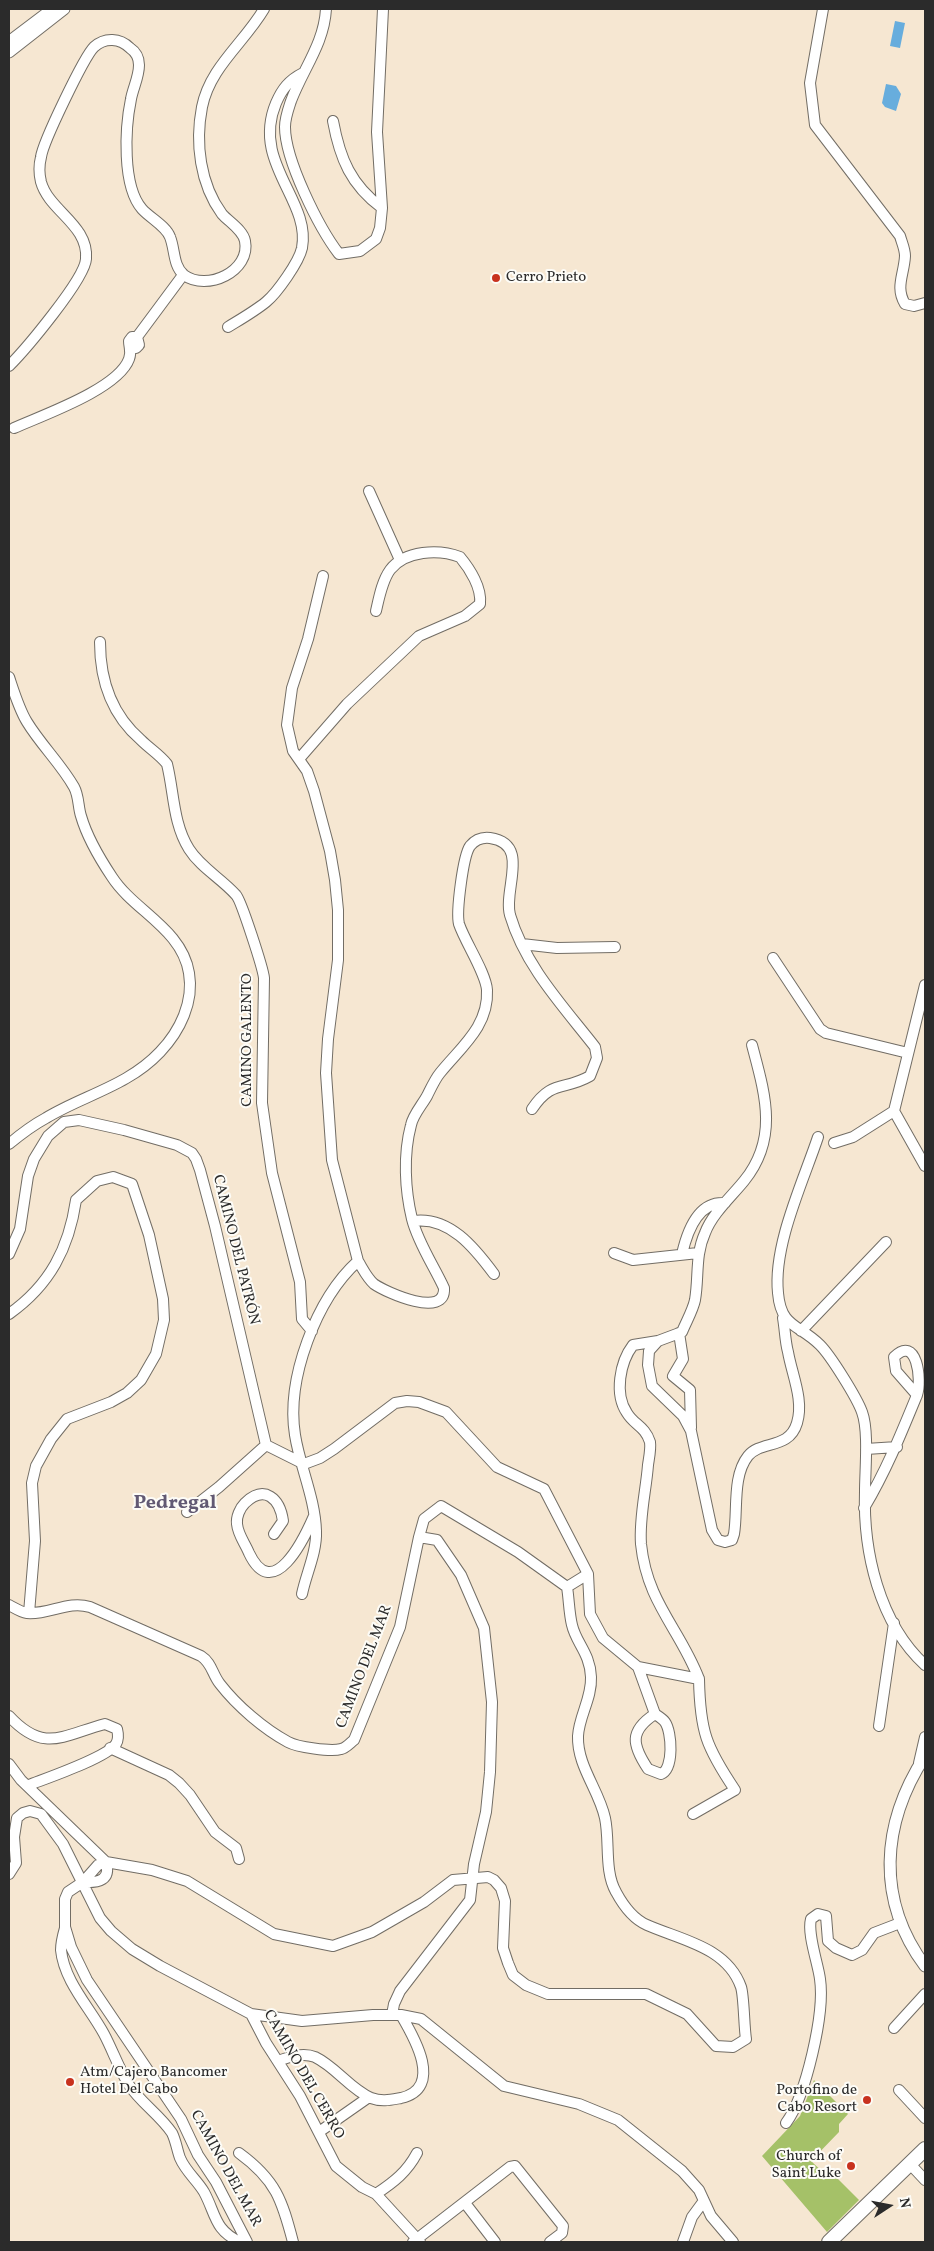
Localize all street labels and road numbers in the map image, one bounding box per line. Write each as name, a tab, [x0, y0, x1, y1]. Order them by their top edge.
street label: CAMINO GALENTO	[239, 973, 257, 1107]
street label: CAMINO DEL PATRÓN	[208, 1173, 262, 1327]
street label: CAMINO DEL MAR	[333, 1603, 397, 1731]
street label: CAMINO DEL CERRO	[259, 2007, 347, 2143]
street label: CAMINO DEL MAR	[185, 2108, 265, 2230]

